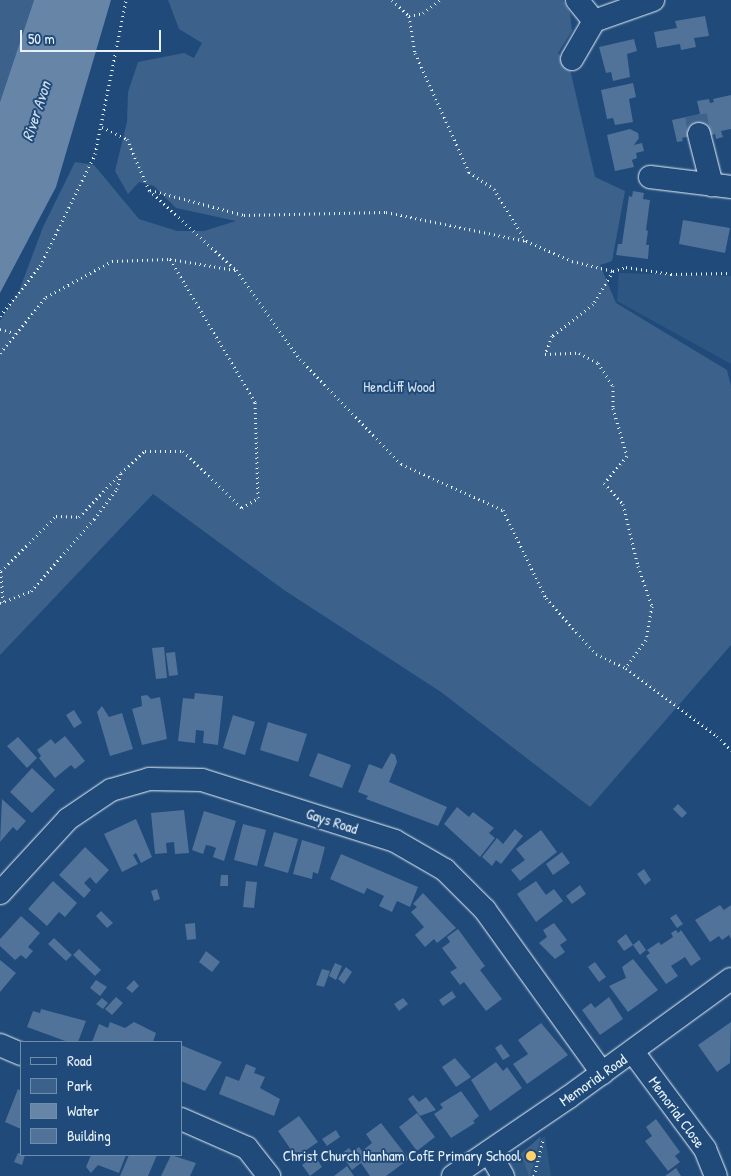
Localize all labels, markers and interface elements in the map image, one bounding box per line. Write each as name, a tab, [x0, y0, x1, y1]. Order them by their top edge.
scale bar	[22, 20, 164, 52]
text: 50 m	[28, 28, 55, 49]
water label: River Avon	[17, 79, 55, 143]
park label: Hencliff Wood	[363, 378, 435, 396]
street label: Gays Road	[304, 804, 360, 838]
legend	[20, 1041, 182, 1156]
text: Road	[67, 1050, 92, 1071]
street label: Memorial Road	[556, 1050, 630, 1110]
street label: Memorial Close	[645, 1073, 709, 1151]
text: Park	[67, 1075, 92, 1096]
text: Water	[67, 1100, 99, 1121]
text: Building	[67, 1125, 111, 1146]
place label: Christ Church Hanham CofE Primary School	[283, 1147, 521, 1165]
marker: Christ Church Hanham CofE Primary School	[525, 1150, 537, 1162]

